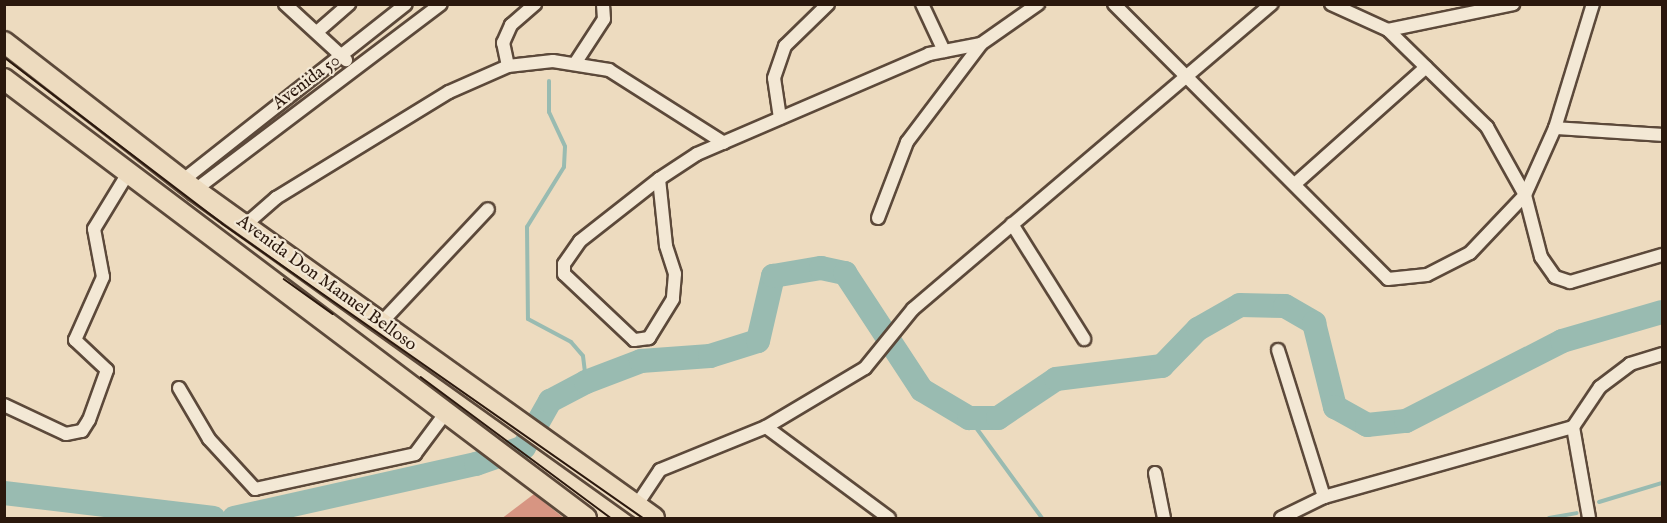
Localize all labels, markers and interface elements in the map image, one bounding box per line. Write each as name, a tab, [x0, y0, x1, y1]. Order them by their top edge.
street label: Avenida 50	[269, 51, 345, 115]
street label: Avenida Don Manuel Belloso	[232, 211, 420, 357]

